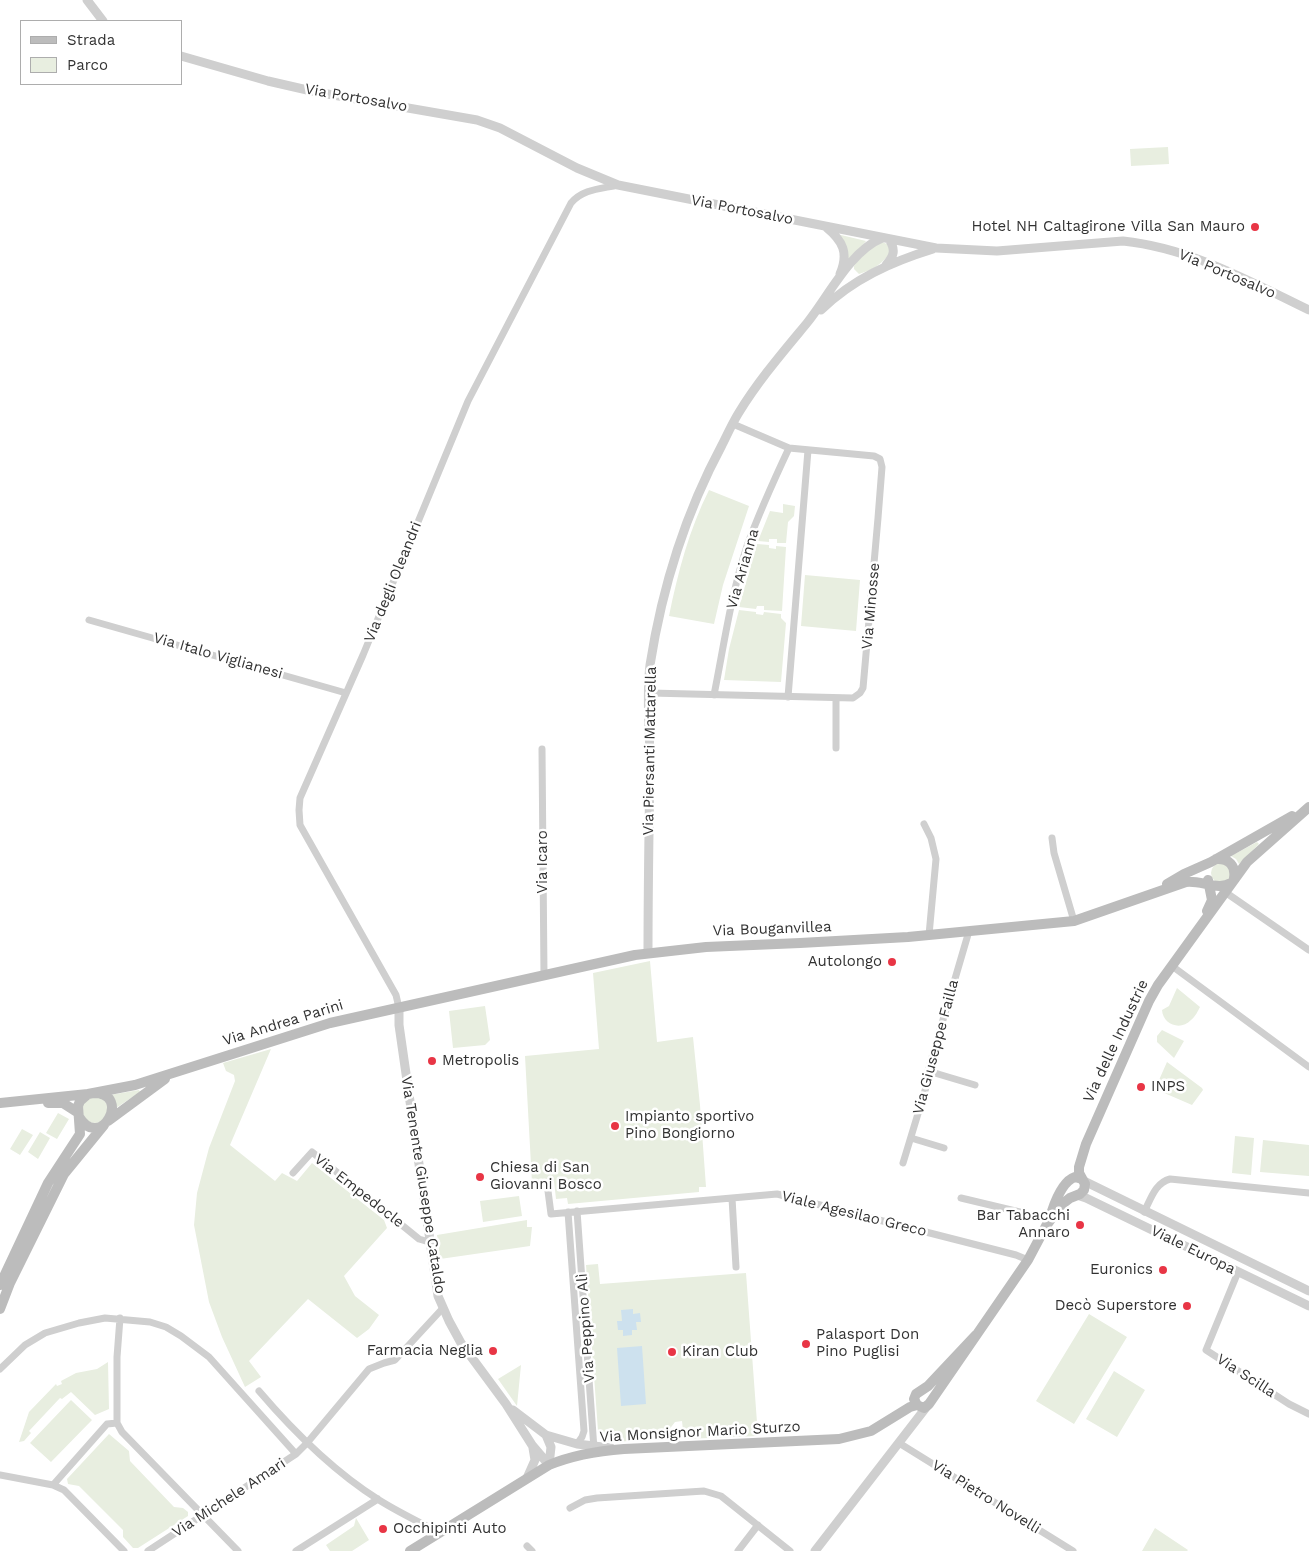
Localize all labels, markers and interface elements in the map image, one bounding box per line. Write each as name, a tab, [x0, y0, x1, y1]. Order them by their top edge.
legend	[20, 20, 182, 85]
text: Strada	[67, 31, 115, 49]
text: Parco	[67, 56, 108, 74]
street label: Via Portosalvo	[303, 80, 409, 116]
street label: Via Portosalvo	[689, 191, 795, 229]
place label: Hotel NH Caltagirone Villa San Mauro	[972, 218, 1245, 236]
marker: Hotel NH Caltagirone Villa San Mauro	[1249, 221, 1261, 233]
street label: Via Portosalvo	[1176, 245, 1278, 303]
street label: Via degli Oleandri	[361, 519, 425, 645]
street label: Via Arianna	[723, 527, 763, 611]
street label: Via Minosse	[858, 562, 884, 650]
street label: Via Italo Viglianesi	[151, 629, 285, 683]
street label: Via Piersanti Mattarella	[640, 666, 660, 836]
street label: Via Icaro	[534, 830, 552, 894]
street label: Via Bouganvillea	[712, 918, 832, 940]
place label: Autolongo	[808, 953, 882, 971]
marker: Autolongo	[886, 956, 898, 968]
street label: Via Giuseppe Failla	[909, 977, 963, 1117]
street label: Via delle Industrie	[1080, 977, 1152, 1105]
street label: Via Andrea Parini	[221, 996, 345, 1050]
place label: Metropolis	[442, 1052, 519, 1070]
marker: Metropolis	[426, 1055, 438, 1067]
street label: Via Tenente Giuseppe Cataldo	[397, 1075, 449, 1295]
place label: INPS	[1151, 1078, 1185, 1096]
marker: INPS	[1135, 1081, 1147, 1093]
place label: Impianto sportivo Pino Bongiorno	[625, 1108, 754, 1143]
marker: Impianto sportivo Pino Bongiorno	[609, 1120, 621, 1132]
street label: Via Empedocle	[310, 1150, 408, 1232]
place label: Chiesa di San Giovanni Bosco	[490, 1159, 602, 1194]
marker: Chiesa di San Giovanni Bosco	[474, 1171, 486, 1183]
street label: Viale Agesilao Greco	[780, 1187, 928, 1241]
place label: Bar Tabacchi Annaro	[976, 1207, 1070, 1242]
marker: Bar Tabacchi Annaro	[1074, 1219, 1086, 1231]
street label: Viale Europa	[1148, 1222, 1238, 1278]
place label: Euronics	[1090, 1261, 1153, 1279]
marker: Euronics	[1157, 1264, 1169, 1276]
street label: Via Peppino Alì	[573, 1273, 599, 1383]
place label: Decò Superstore	[1055, 1297, 1177, 1315]
marker: Decò Superstore	[1181, 1300, 1193, 1312]
place label: Palasport Don Pino Puglisi	[816, 1326, 919, 1361]
marker: Palasport Don Pino Puglisi	[800, 1338, 812, 1350]
place label: Farmacia Neglia	[367, 1342, 483, 1360]
place label: Kiran Club	[682, 1343, 758, 1361]
marker: Farmacia Neglia	[487, 1345, 499, 1357]
marker: Kiran Club	[666, 1346, 678, 1358]
street label: Via Scilla	[1213, 1350, 1279, 1402]
street label: Via Monsignor Mario Sturzo	[599, 1418, 801, 1446]
street label: Via Michele Amari	[169, 1455, 289, 1541]
street label: Via Pietro Novelli	[928, 1456, 1044, 1538]
place label: Occhipinti Auto	[393, 1520, 507, 1538]
marker: Occhipinti Auto	[377, 1523, 389, 1535]

